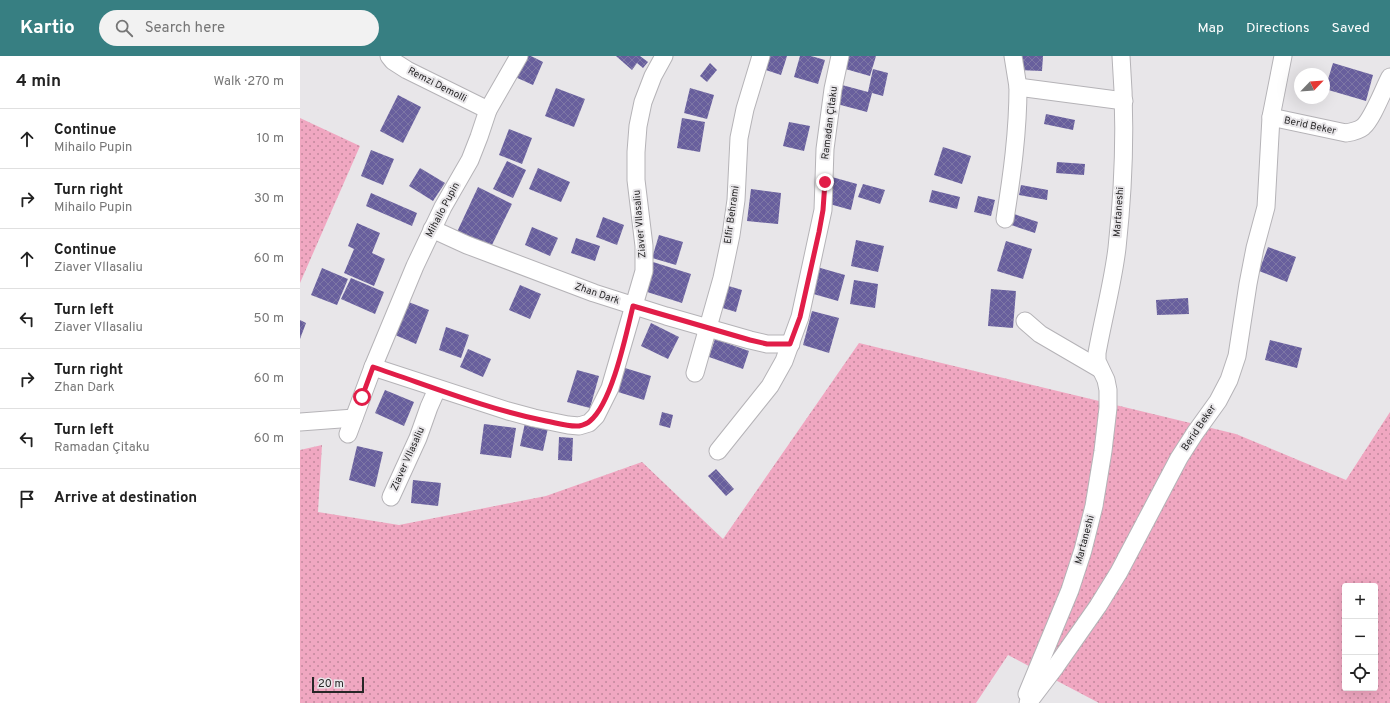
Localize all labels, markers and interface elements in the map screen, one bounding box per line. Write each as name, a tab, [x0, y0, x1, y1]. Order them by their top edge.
search box	[99, 10, 379, 46]
text: Kartio	[20, 16, 75, 40]
icon: search	[113, 17, 135, 39]
text: Search here	[145, 19, 225, 38]
text: Map	[1198, 20, 1224, 37]
text: Directions	[1246, 20, 1310, 37]
text: Saved	[1332, 20, 1370, 37]
street label: Remzi Demolli	[405, 65, 469, 105]
north arrow	[1294, 68, 1330, 104]
text: 4 min	[16, 71, 61, 93]
text: Walk · 270 m	[214, 74, 284, 90]
street label: Ramadan Çitaku	[819, 86, 841, 160]
street label: Berid Beker	[1283, 114, 1337, 138]
text: Continue	[54, 121, 116, 140]
icon: ahead	[16, 128, 38, 150]
text: 10 m	[257, 131, 284, 147]
text: Mihailo Pupin	[54, 140, 132, 156]
route end	[816, 173, 834, 191]
street label: Mihailo Pupin	[423, 180, 463, 240]
text: Turn right	[54, 181, 123, 200]
street label: Elfir Behrami	[721, 185, 743, 245]
street label: Martaneshi	[1111, 187, 1127, 237]
icon: right	[16, 188, 38, 210]
street label: Ziaver Vllasaliu	[631, 189, 649, 259]
text: 30 m	[254, 191, 284, 207]
text: Mihailo Pupin	[54, 200, 132, 216]
text: Continue	[54, 241, 116, 260]
icon: ahead	[16, 248, 38, 270]
text: 60 m	[254, 251, 284, 267]
text: Ziaver Vllasaliu	[54, 260, 143, 276]
street label: Zhan Dark	[573, 280, 621, 308]
text: Turn left	[54, 301, 114, 320]
icon: left	[16, 308, 38, 330]
text: 50 m	[254, 311, 284, 327]
text: Ziaver Vllasaliu	[54, 320, 143, 336]
text: Turn right	[54, 361, 123, 380]
icon: right	[16, 368, 38, 390]
text: 60 m	[254, 371, 284, 387]
text: Zhan Dark	[54, 380, 115, 396]
route start	[353, 388, 371, 406]
street label: Berid Beker	[1179, 402, 1219, 454]
text: Turn left	[54, 421, 114, 440]
street label: Ziaver Vllasaliu	[388, 425, 428, 493]
icon: left	[16, 428, 38, 450]
text: 60 m	[254, 431, 284, 447]
text: Ramadan Çitaku	[54, 440, 150, 456]
icon: arrive	[16, 488, 38, 510]
text: Arrive at destination	[54, 489, 197, 508]
street label: Martaneshi	[1072, 514, 1098, 566]
map controls	[1342, 583, 1378, 691]
button: +	[1342, 583, 1378, 619]
button: −	[1342, 619, 1378, 655]
button: locate	[1342, 655, 1378, 691]
scale bar	[312, 675, 364, 694]
text: 20 m	[318, 677, 344, 691]

